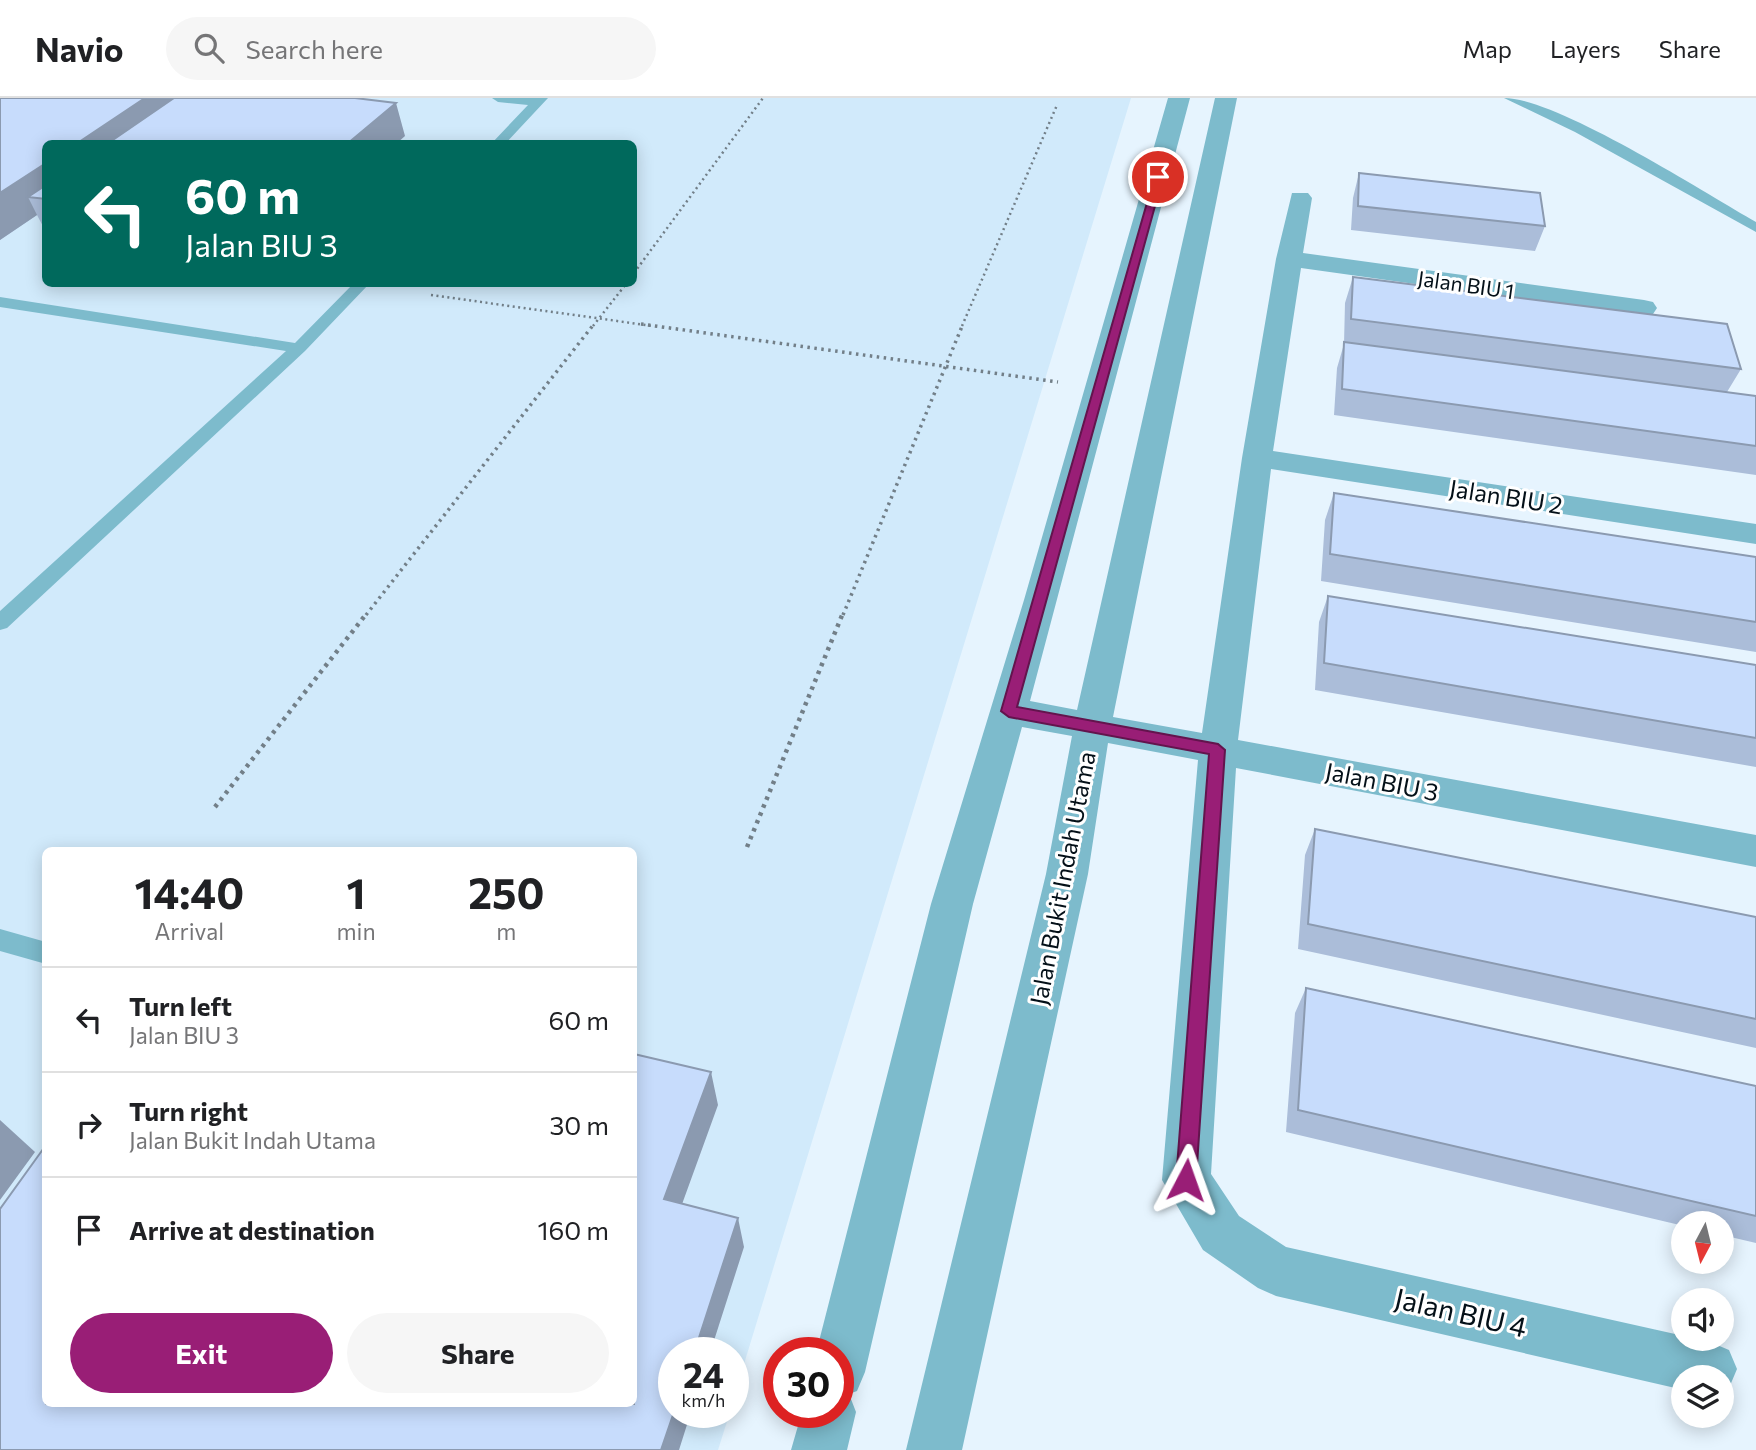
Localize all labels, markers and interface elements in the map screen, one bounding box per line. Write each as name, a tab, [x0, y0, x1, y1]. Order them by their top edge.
search box	[166, 17, 656, 80]
text: Navio	[35, 28, 124, 69]
icon: search	[190, 29, 228, 67]
text: Search here	[246, 33, 383, 64]
text: Map	[1463, 34, 1512, 63]
text: Layers	[1550, 34, 1621, 63]
text: Share	[1659, 34, 1721, 63]
pin	[1128, 147, 1188, 207]
icon: arrive	[1139, 158, 1177, 196]
text: 60 m	[185, 164, 300, 224]
icon: left	[70, 168, 161, 259]
text: Jalan BIU 3	[185, 224, 338, 264]
street label: Jalan BIU 1	[1416, 265, 1516, 303]
street label: Jalan BIU 2	[1447, 473, 1565, 519]
street label: Jalan Bukit Indah Utama	[1023, 749, 1101, 1007]
street label: Jalan BIU 3	[1323, 756, 1441, 806]
text: 14:40	[134, 866, 244, 918]
text: 1	[347, 866, 366, 918]
text: 250	[468, 866, 544, 918]
text: Arrival	[154, 917, 224, 945]
text: min	[337, 917, 376, 945]
text: m	[496, 917, 516, 945]
text: Turn left	[129, 990, 232, 1021]
icon: left	[70, 1001, 108, 1039]
text: 60 m	[549, 1004, 609, 1035]
text: Jalan BIU 3	[129, 1021, 239, 1049]
text: Turn right	[129, 1095, 248, 1126]
icon: right	[70, 1106, 108, 1144]
text: 30 m	[550, 1109, 609, 1140]
text: Jalan Bukit Indah Utama	[129, 1126, 376, 1154]
position arrow	[1149, 1143, 1223, 1217]
icon: arrive	[70, 1211, 108, 1249]
north arrow	[1671, 1211, 1734, 1274]
map controls	[1671, 1211, 1734, 1428]
text: Arrive at destination	[129, 1214, 375, 1245]
text: 160 m	[537, 1214, 609, 1245]
street label: Jalan BIU 4	[1392, 1280, 1531, 1344]
button: sound	[1671, 1288, 1734, 1351]
button: Exit	[70, 1313, 333, 1393]
button: Share	[347, 1313, 609, 1393]
speed limit sign: 30	[763, 1337, 854, 1428]
text: 24	[683, 1352, 724, 1395]
button: layers	[1671, 1365, 1734, 1428]
text: km/h	[682, 1389, 725, 1411]

